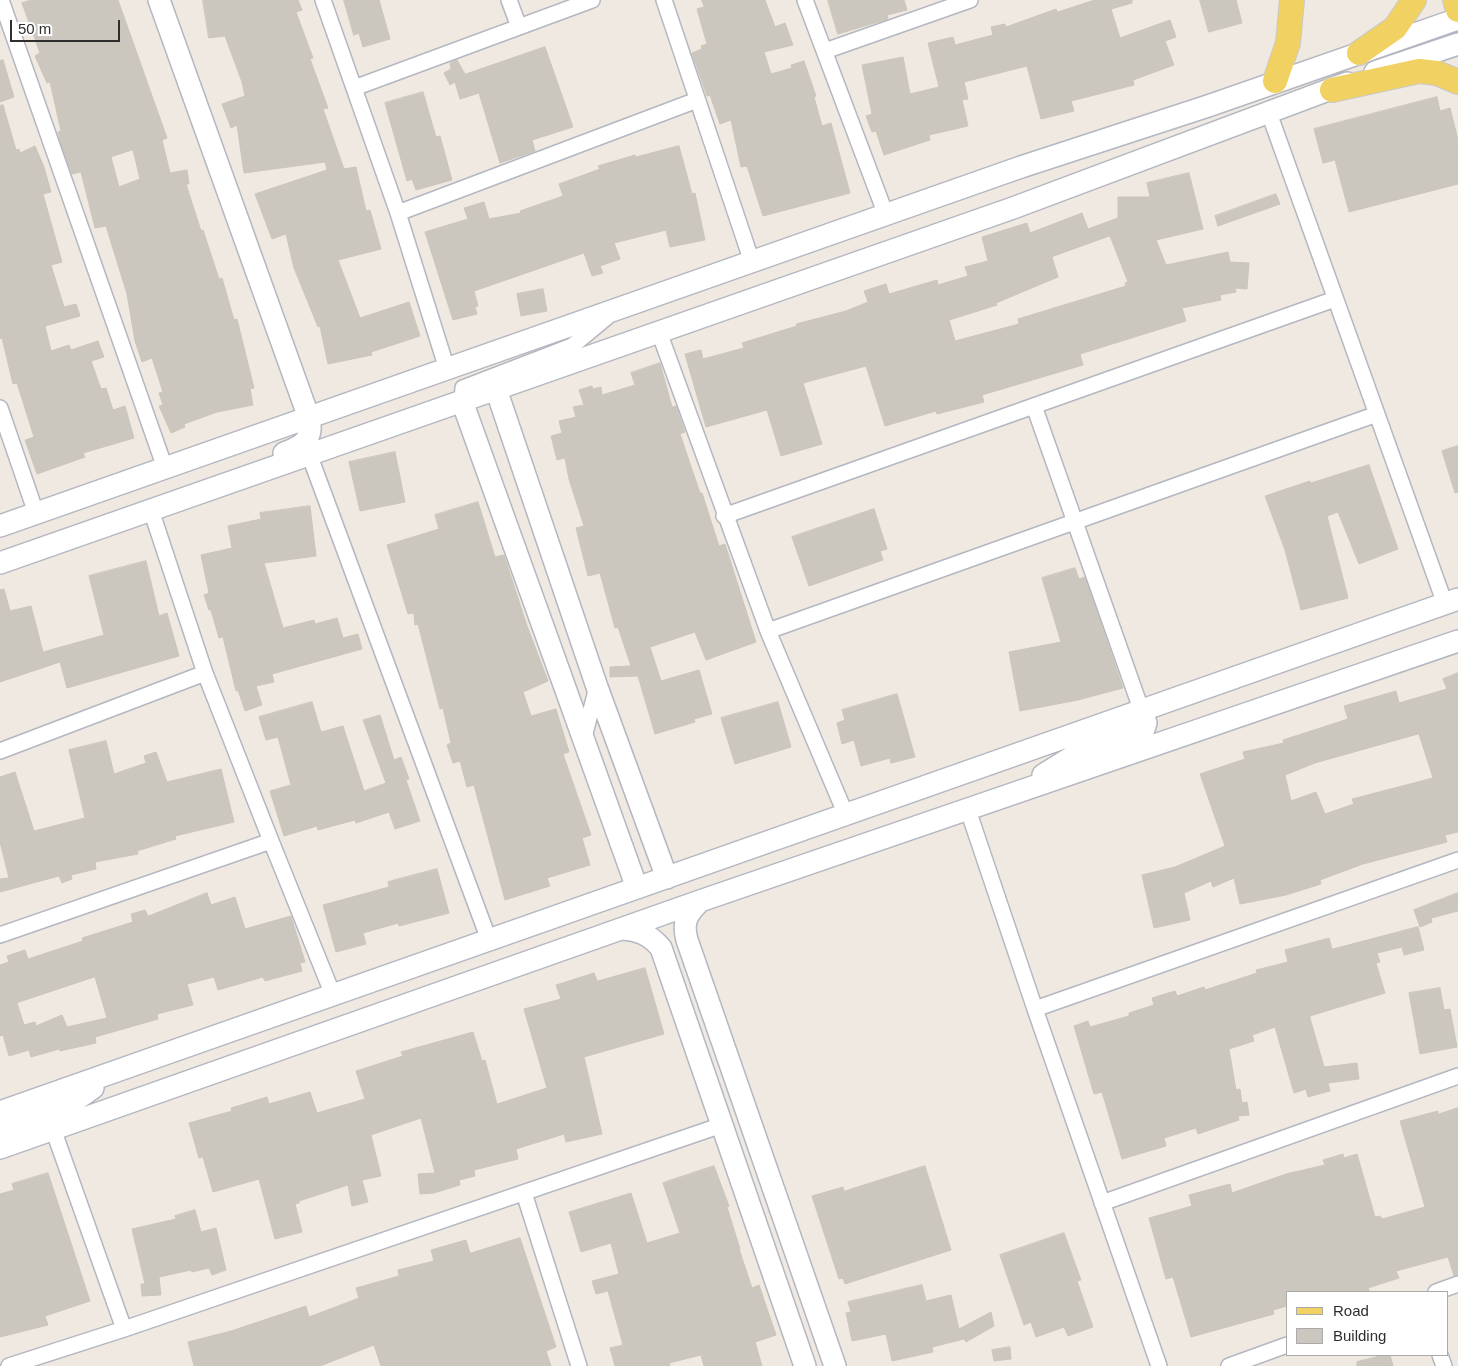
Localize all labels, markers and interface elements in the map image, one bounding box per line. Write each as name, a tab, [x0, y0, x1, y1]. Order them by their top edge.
scale bar	[12, 10, 122, 42]
text: 50 m	[18, 20, 51, 37]
legend	[1286, 1291, 1448, 1356]
text: Road	[1333, 1302, 1369, 1319]
text: Building	[1333, 1327, 1386, 1344]

